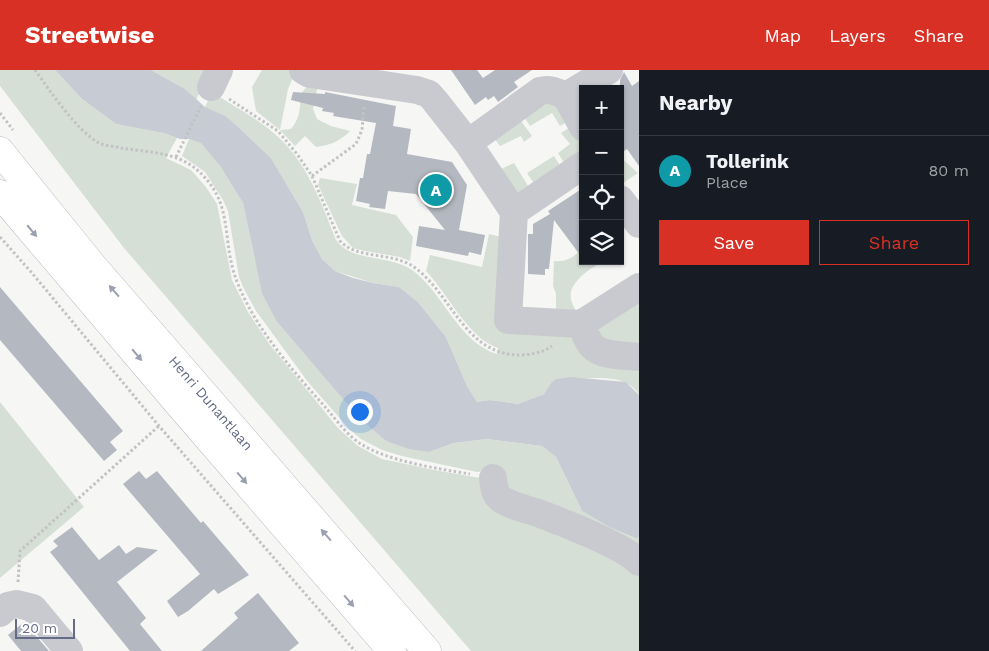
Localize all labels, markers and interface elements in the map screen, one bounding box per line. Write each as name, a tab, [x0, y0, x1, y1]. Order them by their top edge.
text: Streetwise	[25, 21, 154, 49]
text: Map	[764, 25, 801, 46]
text: Layers	[829, 25, 886, 46]
text: Share	[914, 25, 964, 46]
map controls	[579, 85, 624, 265]
button: +	[579, 85, 624, 130]
text: Nearby	[659, 90, 732, 115]
button: −	[579, 130, 624, 175]
text: Tollerink	[706, 150, 789, 173]
text: A	[670, 161, 680, 180]
text: 80 m	[928, 161, 969, 180]
pin: A	[420, 171, 452, 209]
text: Place	[706, 173, 748, 192]
button: locate	[579, 175, 624, 220]
button: layers	[579, 220, 624, 265]
button: Save	[659, 220, 809, 265]
button: Share	[819, 220, 969, 265]
one-way arrow	[26, 224, 37, 237]
one-way arrow	[109, 285, 120, 297]
one-way arrow	[131, 348, 142, 361]
street label: Henri Dunantlaan	[166, 353, 256, 453]
your location	[347, 399, 373, 425]
one-way arrow	[237, 472, 248, 485]
one-way arrow	[320, 530, 332, 542]
one-way arrow	[343, 595, 354, 608]
scale bar	[15, 616, 75, 639]
text: 20 m	[22, 620, 57, 636]

